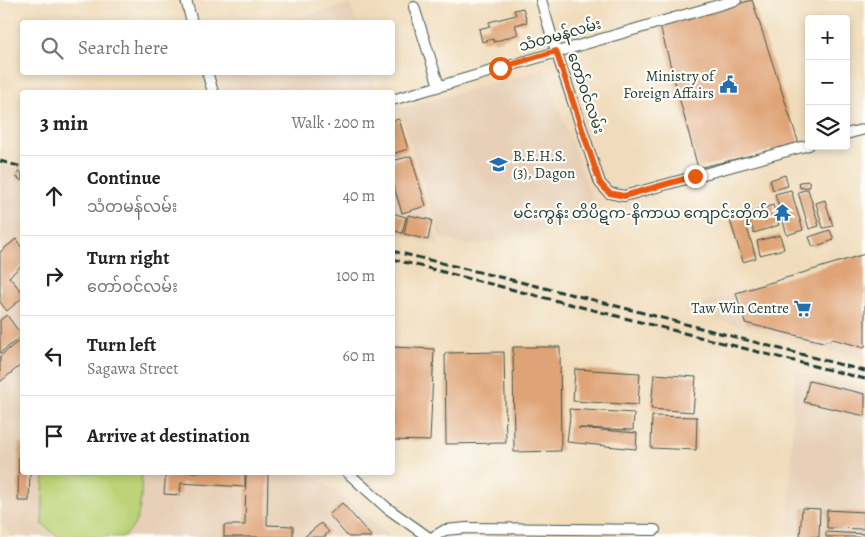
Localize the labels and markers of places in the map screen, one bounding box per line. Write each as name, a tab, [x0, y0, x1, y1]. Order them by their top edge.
place label: Ministry of Foreign Affairs	[623, 66, 716, 103]
public building icon: Ministry of Foreign Affairs	[718, 75, 738, 95]
place label: B.E.H.S. (3), Dagon	[513, 146, 575, 183]
school or university icon: B.E.H.S. (3), Dagon	[489, 155, 509, 175]
place label: မင်းကွန်း တိပိဋက-နိကာယ ကျောင်းတိုက်	[513, 203, 769, 225]
temple icon: မင်းကွန်း တိပိဋက-နိကာယ ကျောင်းတိုက်	[773, 203, 793, 223]
place label: Taw Win Centre	[691, 298, 789, 318]
supermarket icon: Taw Win Centre	[793, 298, 813, 318]

